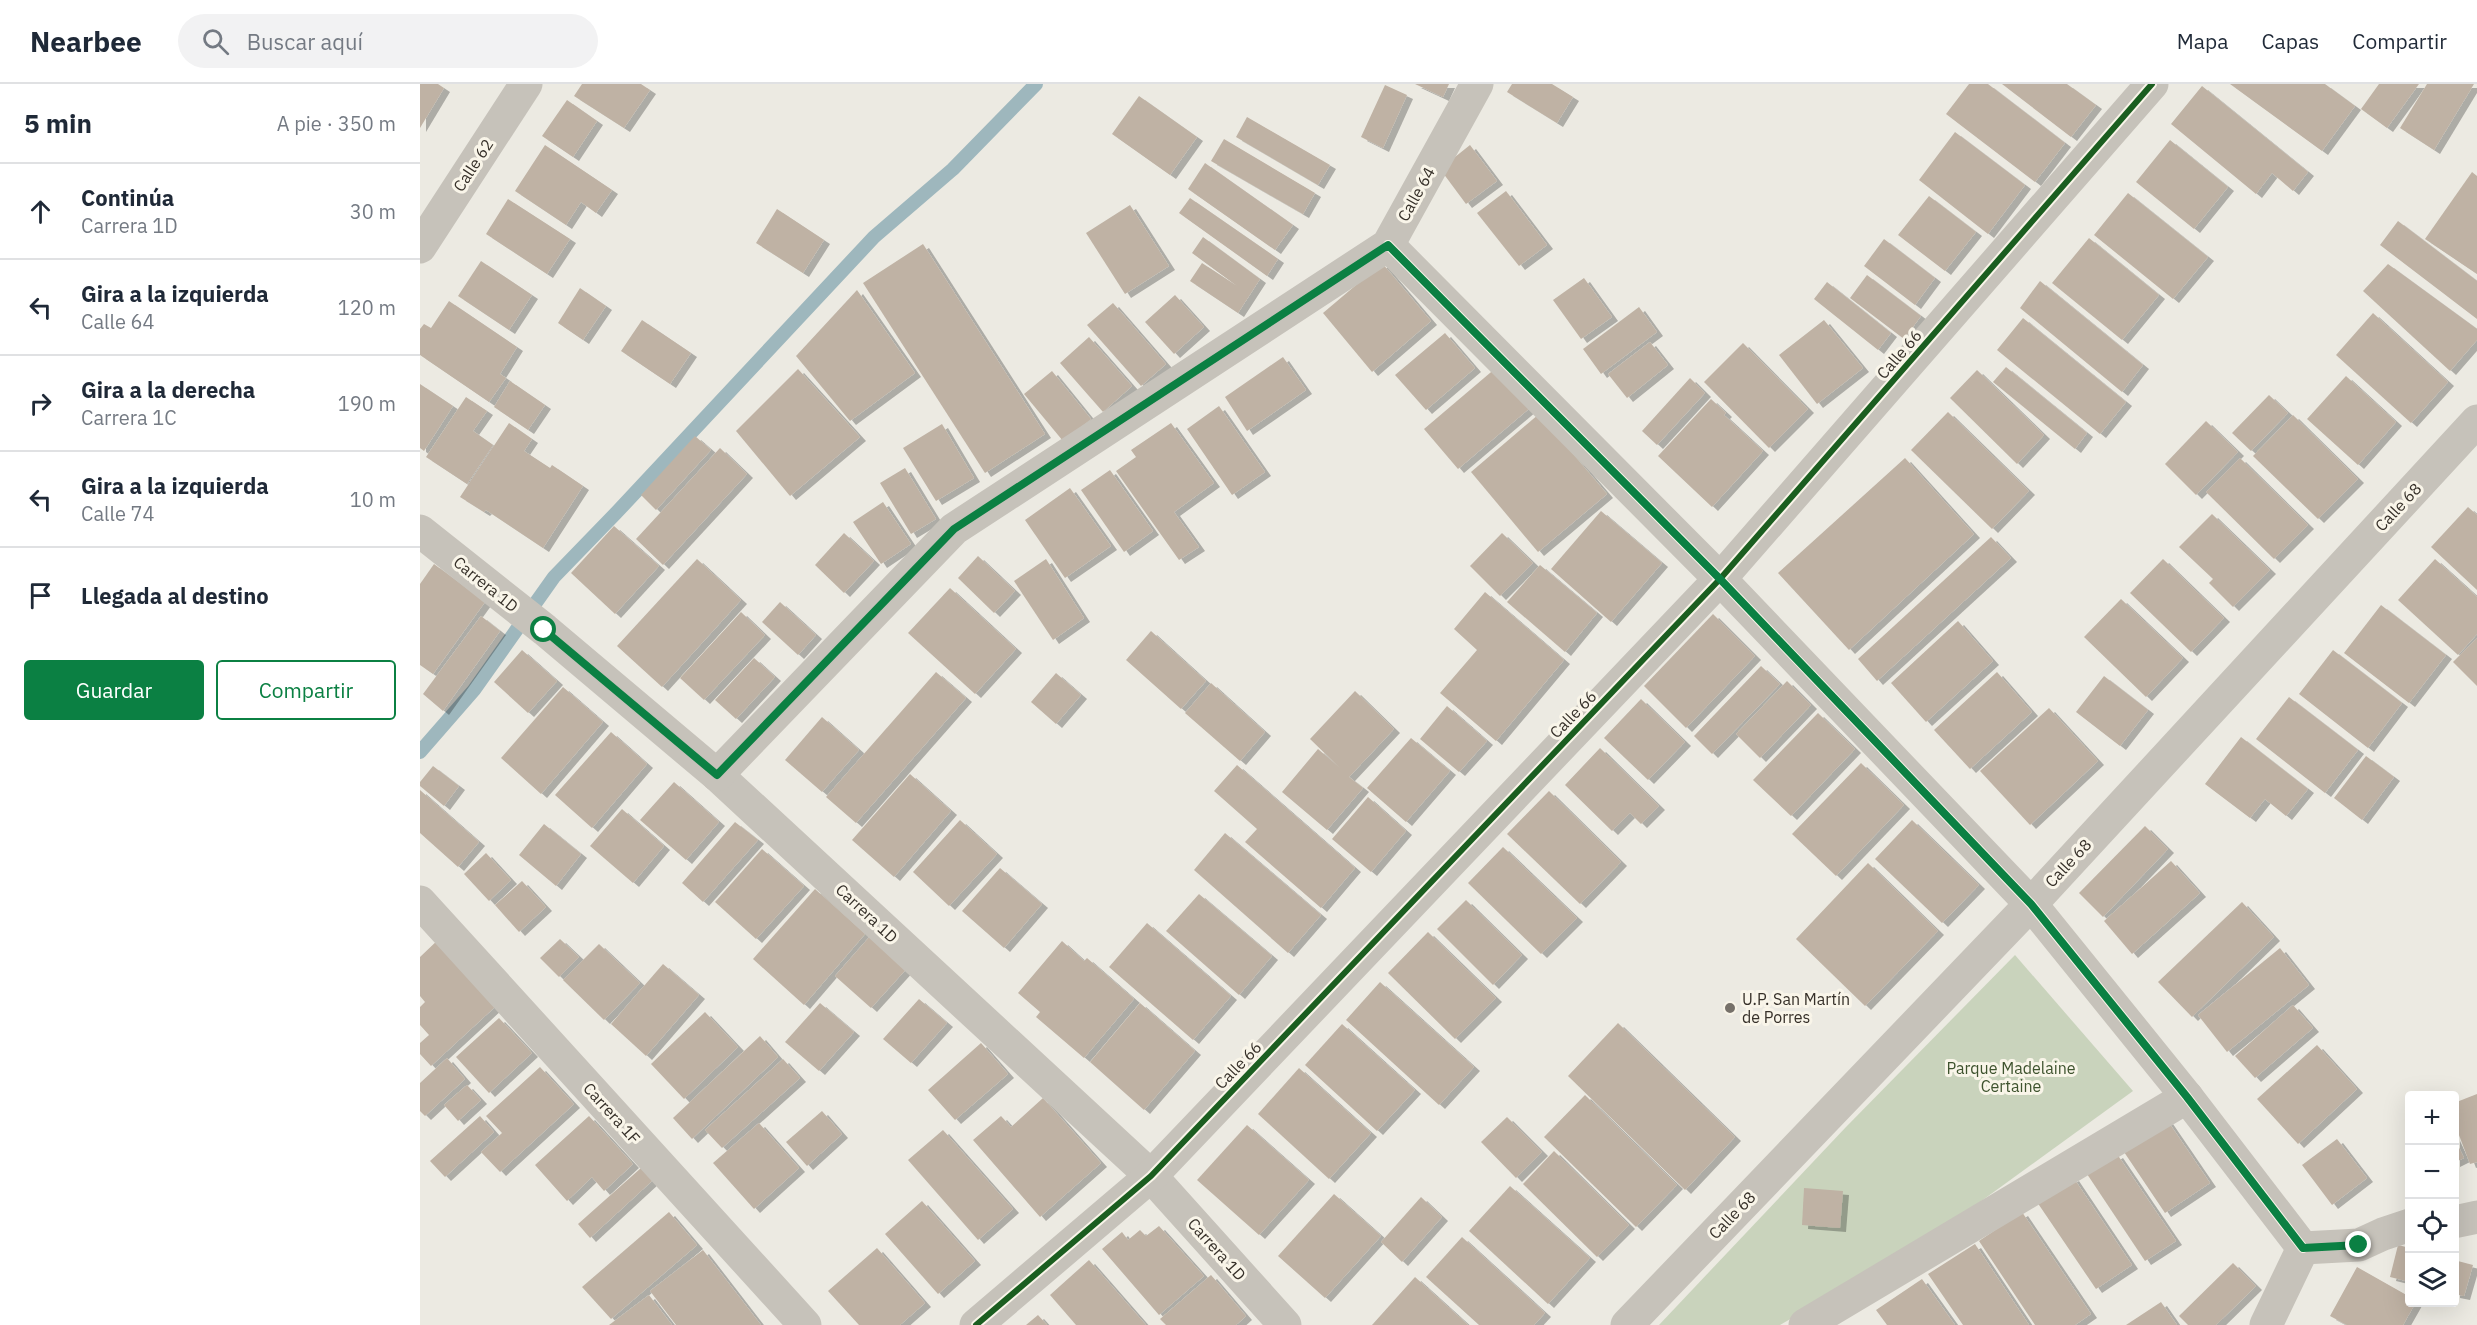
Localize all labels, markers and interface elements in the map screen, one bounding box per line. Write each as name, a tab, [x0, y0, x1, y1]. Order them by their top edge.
search box	[178, 14, 598, 68]
text: Nearbee	[30, 23, 142, 60]
icon: search	[199, 25, 232, 58]
text: Buscar aquí	[247, 27, 363, 56]
text: Mapa	[2177, 27, 2228, 55]
text: Capas	[2261, 27, 2319, 55]
text: Compartir	[2352, 27, 2447, 55]
text: 5 min	[24, 106, 92, 140]
text: A pie · 350 m	[277, 110, 396, 137]
street label: Calle 62	[449, 135, 497, 195]
street label: Calle 64	[1393, 163, 1439, 225]
text: Continúa	[81, 183, 174, 212]
icon: ahead	[24, 195, 57, 228]
text: 30 m	[350, 198, 396, 225]
text: Carrera 1D	[81, 212, 178, 239]
text: Gira a la izquierda	[81, 279, 269, 308]
icon: left	[24, 291, 57, 324]
text: 120 m	[338, 294, 396, 321]
text: Calle 64	[81, 308, 155, 335]
street label: Calle 66	[1872, 325, 1926, 383]
text: Gira a la derecha	[81, 375, 255, 404]
icon: right	[24, 387, 57, 420]
text: 190 m	[338, 390, 396, 417]
text: Carrera 1C	[81, 404, 177, 431]
text: Gira a la izquierda	[81, 471, 269, 500]
street label: Calle 68	[2371, 479, 2425, 535]
icon: left	[24, 483, 57, 516]
text: 10 m	[350, 486, 396, 513]
text: Calle 74	[81, 500, 155, 527]
street label: Carrera 1D	[450, 552, 522, 616]
icon: arrive	[24, 579, 57, 612]
text: Llegada al destino	[81, 581, 269, 610]
route start	[530, 616, 556, 642]
button: Guardar	[24, 660, 204, 720]
button: Compartir	[216, 660, 396, 720]
street label: Calle 66	[1545, 686, 1601, 742]
street label: Calle 68	[2041, 835, 2095, 891]
street label: Carrera 1D	[832, 879, 902, 947]
place label: U.P. San Martín de Porres	[1742, 989, 1850, 1027]
marker: U.P. San Martín de Porres	[1723, 1001, 1737, 1015]
street label: Calle 66	[1210, 1037, 1266, 1093]
park label: Parque Madelaine Certaine	[1946, 1058, 2076, 1096]
street label: Carrera 1F	[579, 1078, 645, 1148]
map controls	[2405, 1091, 2459, 1307]
button: +	[2405, 1091, 2459, 1145]
button: −	[2405, 1145, 2459, 1199]
street label: Calle 68	[1704, 1187, 1760, 1243]
button: locate	[2405, 1199, 2459, 1253]
street label: Carrera 1D	[1184, 1214, 1250, 1284]
route end	[2345, 1231, 2371, 1257]
button: layers	[2405, 1253, 2459, 1307]

